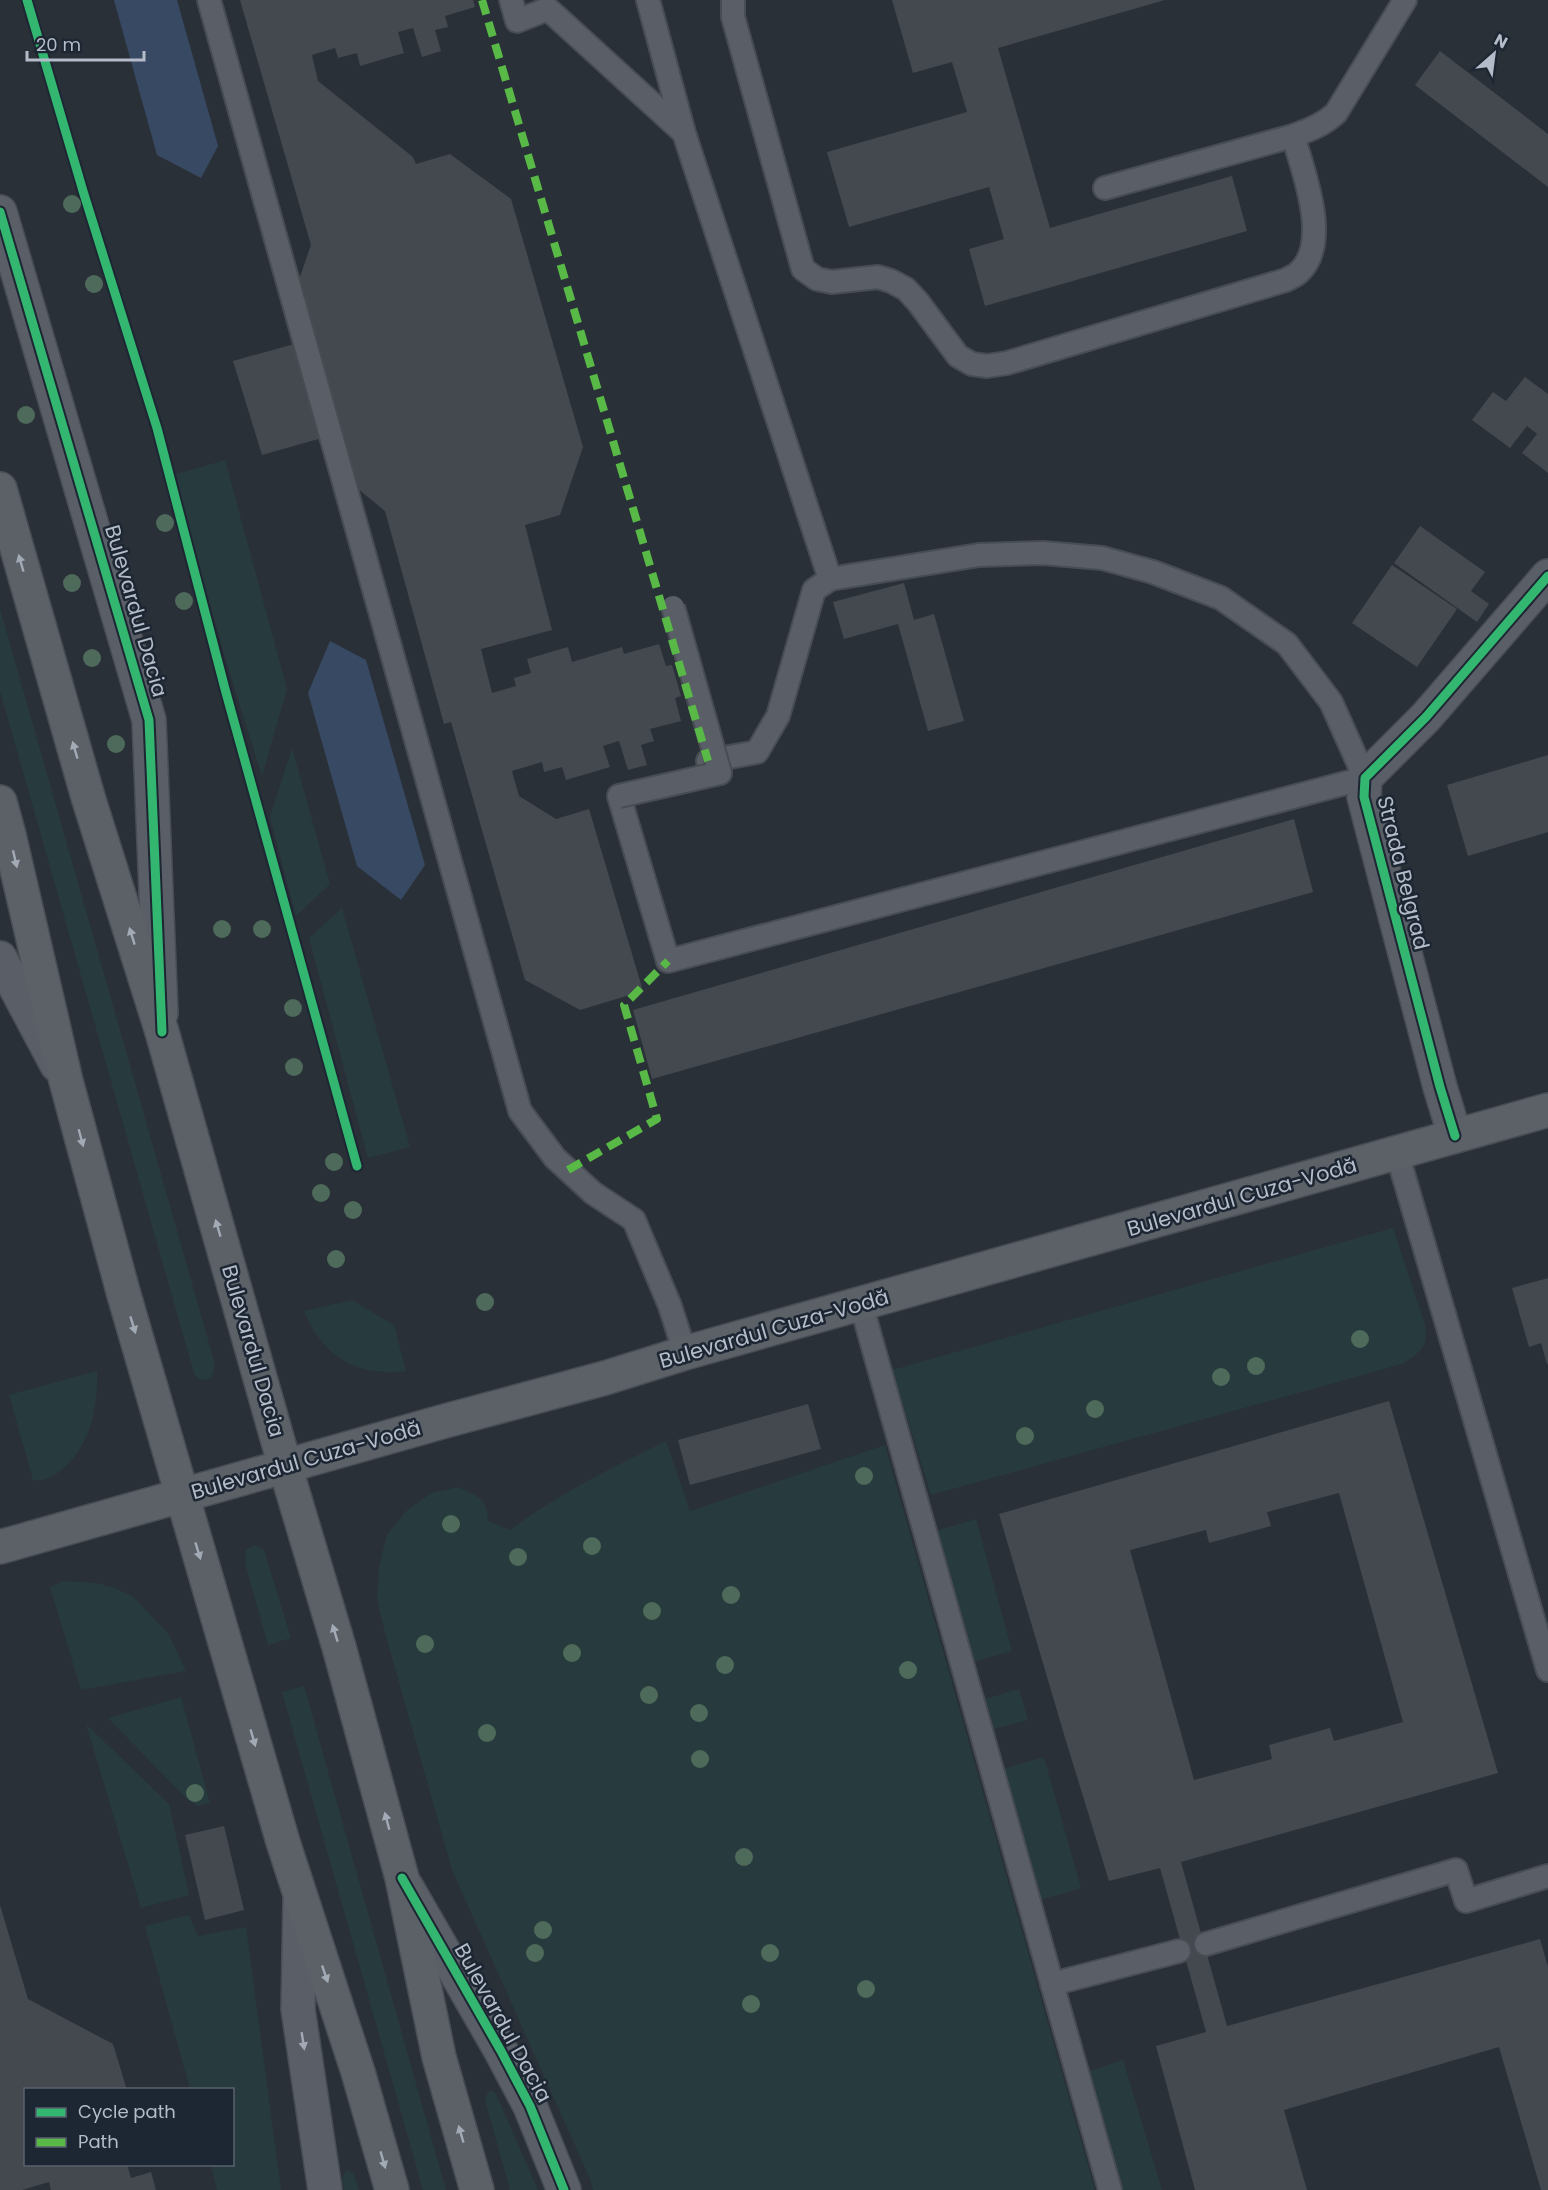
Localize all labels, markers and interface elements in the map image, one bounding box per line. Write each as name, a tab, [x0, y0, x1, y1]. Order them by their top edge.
scale bar	[27, 24, 144, 62]
north arrow	[1464, 24, 1524, 84]
text: N	[1490, 28, 1512, 54]
text: 20 m	[36, 32, 81, 57]
street label: Bulevardul Dacia	[98, 521, 175, 700]
one-way arrow	[16, 553, 25, 571]
one-way arrow	[70, 741, 79, 759]
street label: Strada Belgrad	[1370, 793, 1437, 953]
one-way arrow	[10, 850, 20, 868]
one-way arrow	[127, 927, 136, 945]
one-way arrow	[77, 1129, 86, 1147]
street label: Bulevardul Cuza-Vodă	[1124, 1150, 1360, 1243]
one-way arrow	[213, 1219, 222, 1237]
street label: Bulevardul Dacia	[215, 1261, 292, 1440]
street label: Bulevardul Cuza-Vodă	[656, 1282, 892, 1375]
one-way arrow	[129, 1316, 138, 1334]
street label: Bulevardul Cuza-Vodă	[188, 1413, 424, 1506]
one-way arrow	[194, 1542, 203, 1560]
one-way arrow	[330, 1624, 339, 1642]
one-way arrow	[249, 1729, 258, 1747]
one-way arrow	[382, 1812, 391, 1830]
street label: Bulevardul Dacia	[448, 1938, 559, 2108]
one-way arrow	[321, 1965, 331, 1983]
one-way arrow	[298, 2031, 307, 2050]
legend	[24, 2088, 234, 2166]
text: Cycle path	[78, 2099, 176, 2124]
one-way arrow	[456, 2125, 465, 2143]
text: Path	[78, 2129, 119, 2154]
one-way arrow	[379, 2151, 388, 2169]

